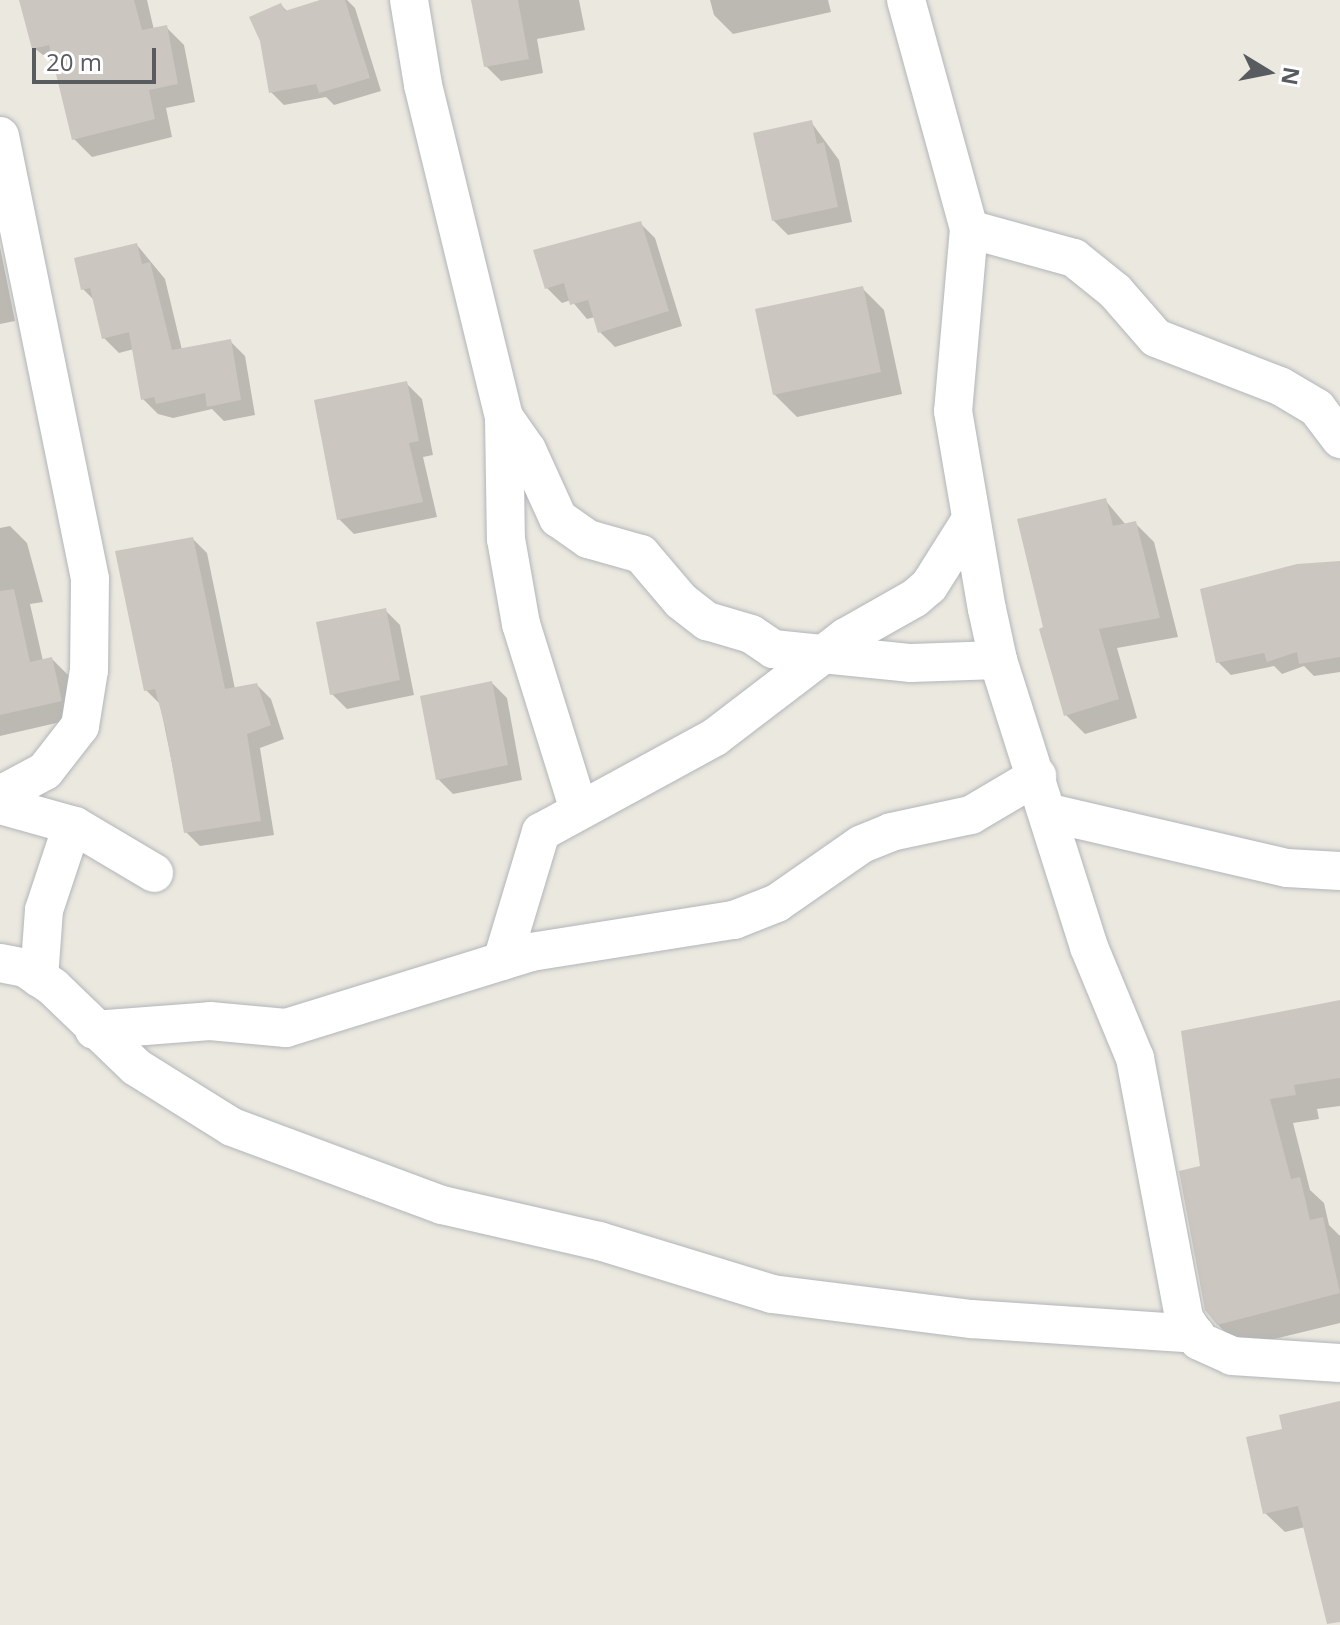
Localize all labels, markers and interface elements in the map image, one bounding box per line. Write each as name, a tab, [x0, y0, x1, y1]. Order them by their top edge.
scale bar	[36, 32, 160, 82]
north arrow	[1228, 32, 1308, 112]
text: 20 m	[46, 45, 102, 78]
text: N	[1275, 65, 1308, 88]

